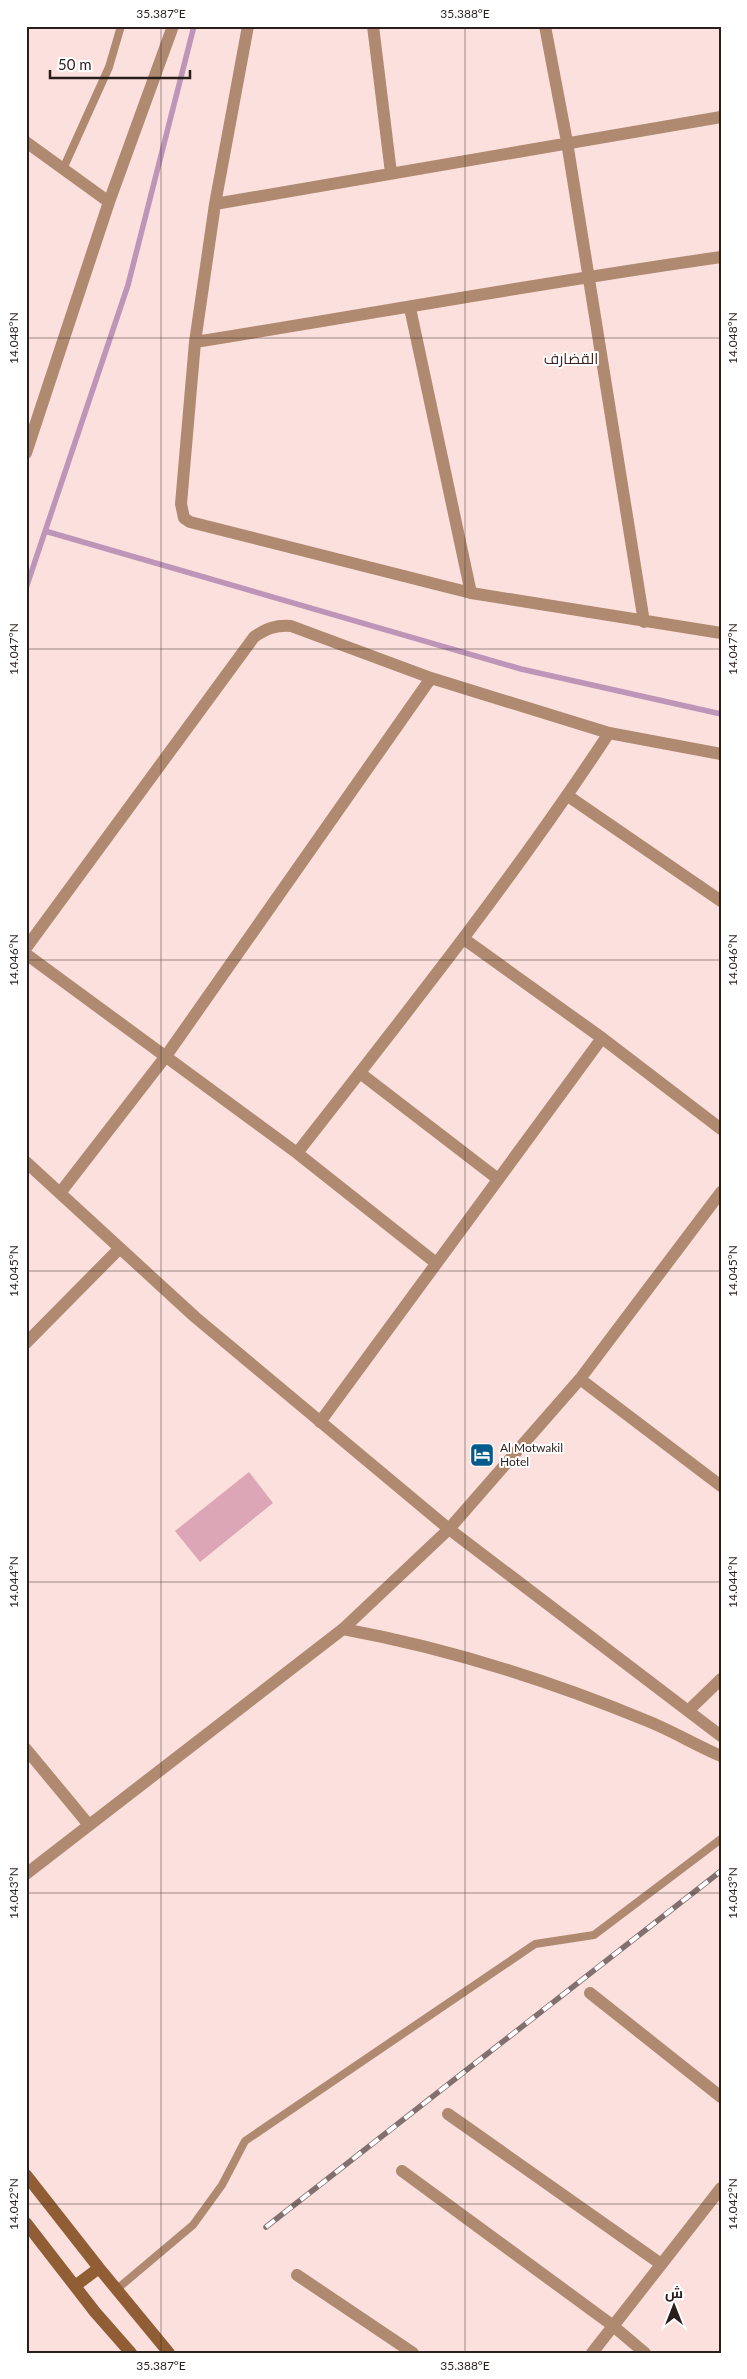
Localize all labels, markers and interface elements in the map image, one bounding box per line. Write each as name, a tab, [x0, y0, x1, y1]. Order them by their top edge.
text: 35.387°E	[136, 6, 186, 21]
text: 35.388°E	[440, 6, 490, 21]
scale bar	[50, 48, 190, 80]
text: 50 m	[58, 55, 92, 73]
text: 14.048°N	[6, 312, 21, 364]
text: 14.048°N	[725, 312, 740, 364]
district label: القضارف	[544, 349, 598, 368]
text: 14.047°N	[6, 623, 21, 675]
text: 14.047°N	[725, 623, 740, 675]
text: 14.046°N	[6, 934, 21, 986]
text: 14.046°N	[725, 934, 740, 986]
text: 14.045°N	[6, 1245, 21, 1297]
text: 14.045°N	[725, 1245, 740, 1297]
place label: Al Motwakil Hotel	[500, 1440, 563, 1469]
hotel icon: Al Motwakil Hotel	[469, 1442, 495, 1468]
text: 14.044°N	[6, 1556, 21, 1608]
text: 14.044°N	[725, 1556, 740, 1608]
text: 14.043°N	[6, 1867, 21, 1919]
text: 14.043°N	[725, 1867, 740, 1919]
text: 14.042°N	[6, 2178, 21, 2230]
text: 14.042°N	[725, 2178, 740, 2230]
north arrow	[650, 2282, 700, 2332]
text: ش	[665, 2284, 683, 2302]
text: 35.387°E	[136, 2358, 186, 2373]
text: 35.388°E	[440, 2358, 490, 2373]

